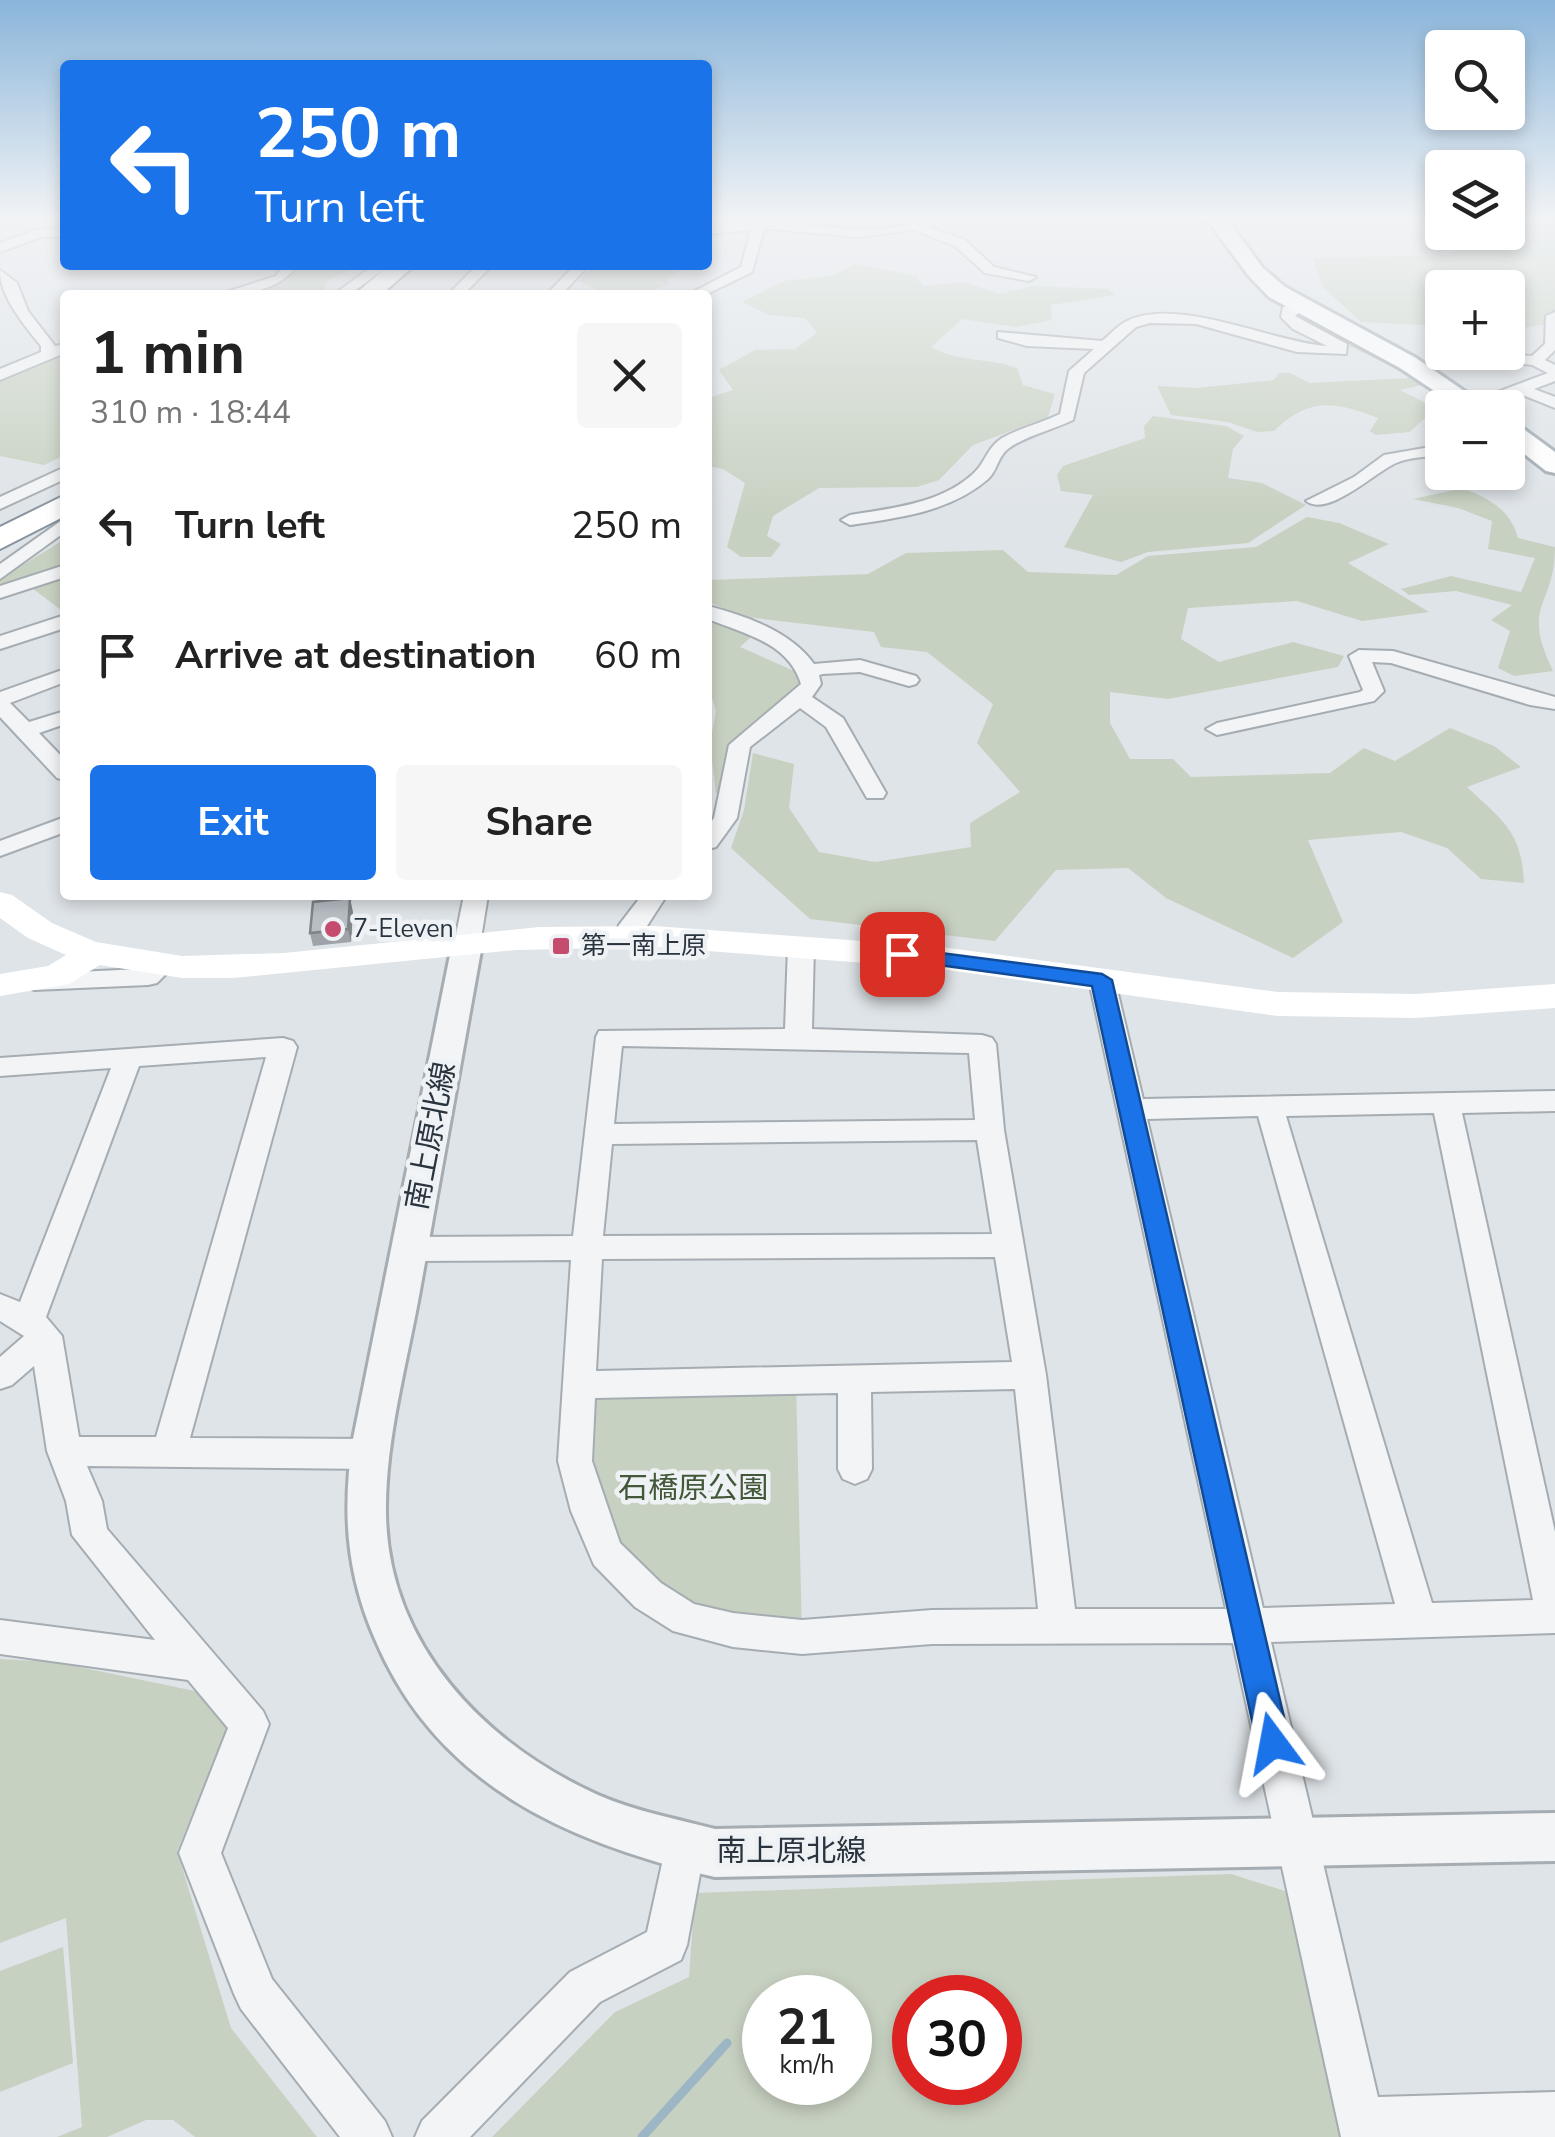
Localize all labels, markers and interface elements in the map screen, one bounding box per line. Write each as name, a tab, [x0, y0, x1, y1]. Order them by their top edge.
map controls	[1425, 30, 1525, 490]
button: search	[1425, 30, 1525, 130]
text: 250 m	[255, 86, 461, 182]
icon: left	[90, 100, 220, 230]
button: layers	[1425, 150, 1525, 250]
text: Turn left	[255, 177, 424, 238]
button: +	[1425, 270, 1525, 370]
text: 1 min	[90, 312, 245, 394]
button: close	[577, 323, 682, 428]
button: −	[1425, 390, 1525, 490]
text: 310 m · 18:44	[90, 391, 291, 434]
icon: left	[90, 498, 145, 553]
text: Turn left	[175, 500, 325, 551]
text: 250 m	[571, 500, 682, 551]
icon: arrive	[90, 628, 145, 683]
text: Arrive at destination	[175, 630, 536, 681]
text: 60 m	[594, 630, 682, 681]
button: Exit	[90, 765, 376, 880]
button: Share	[396, 765, 682, 880]
place label: 7-Eleven	[353, 912, 454, 946]
pin	[860, 912, 945, 997]
marker: 7-Eleven	[322, 918, 344, 940]
icon: arrive	[875, 927, 930, 982]
place label: 第一南上原	[581, 929, 706, 963]
marker: 第一南上原	[550, 935, 572, 957]
street label: 南上原北線	[397, 1058, 465, 1214]
park label: 石橋原公園	[618, 1468, 768, 1509]
position arrow	[1221, 1691, 1325, 1795]
street label: 南上原北線	[716, 1831, 866, 1872]
speed limit sign: 30	[892, 1975, 1022, 2105]
text: 21	[777, 1993, 837, 2062]
text: km/h	[779, 2048, 835, 2082]

